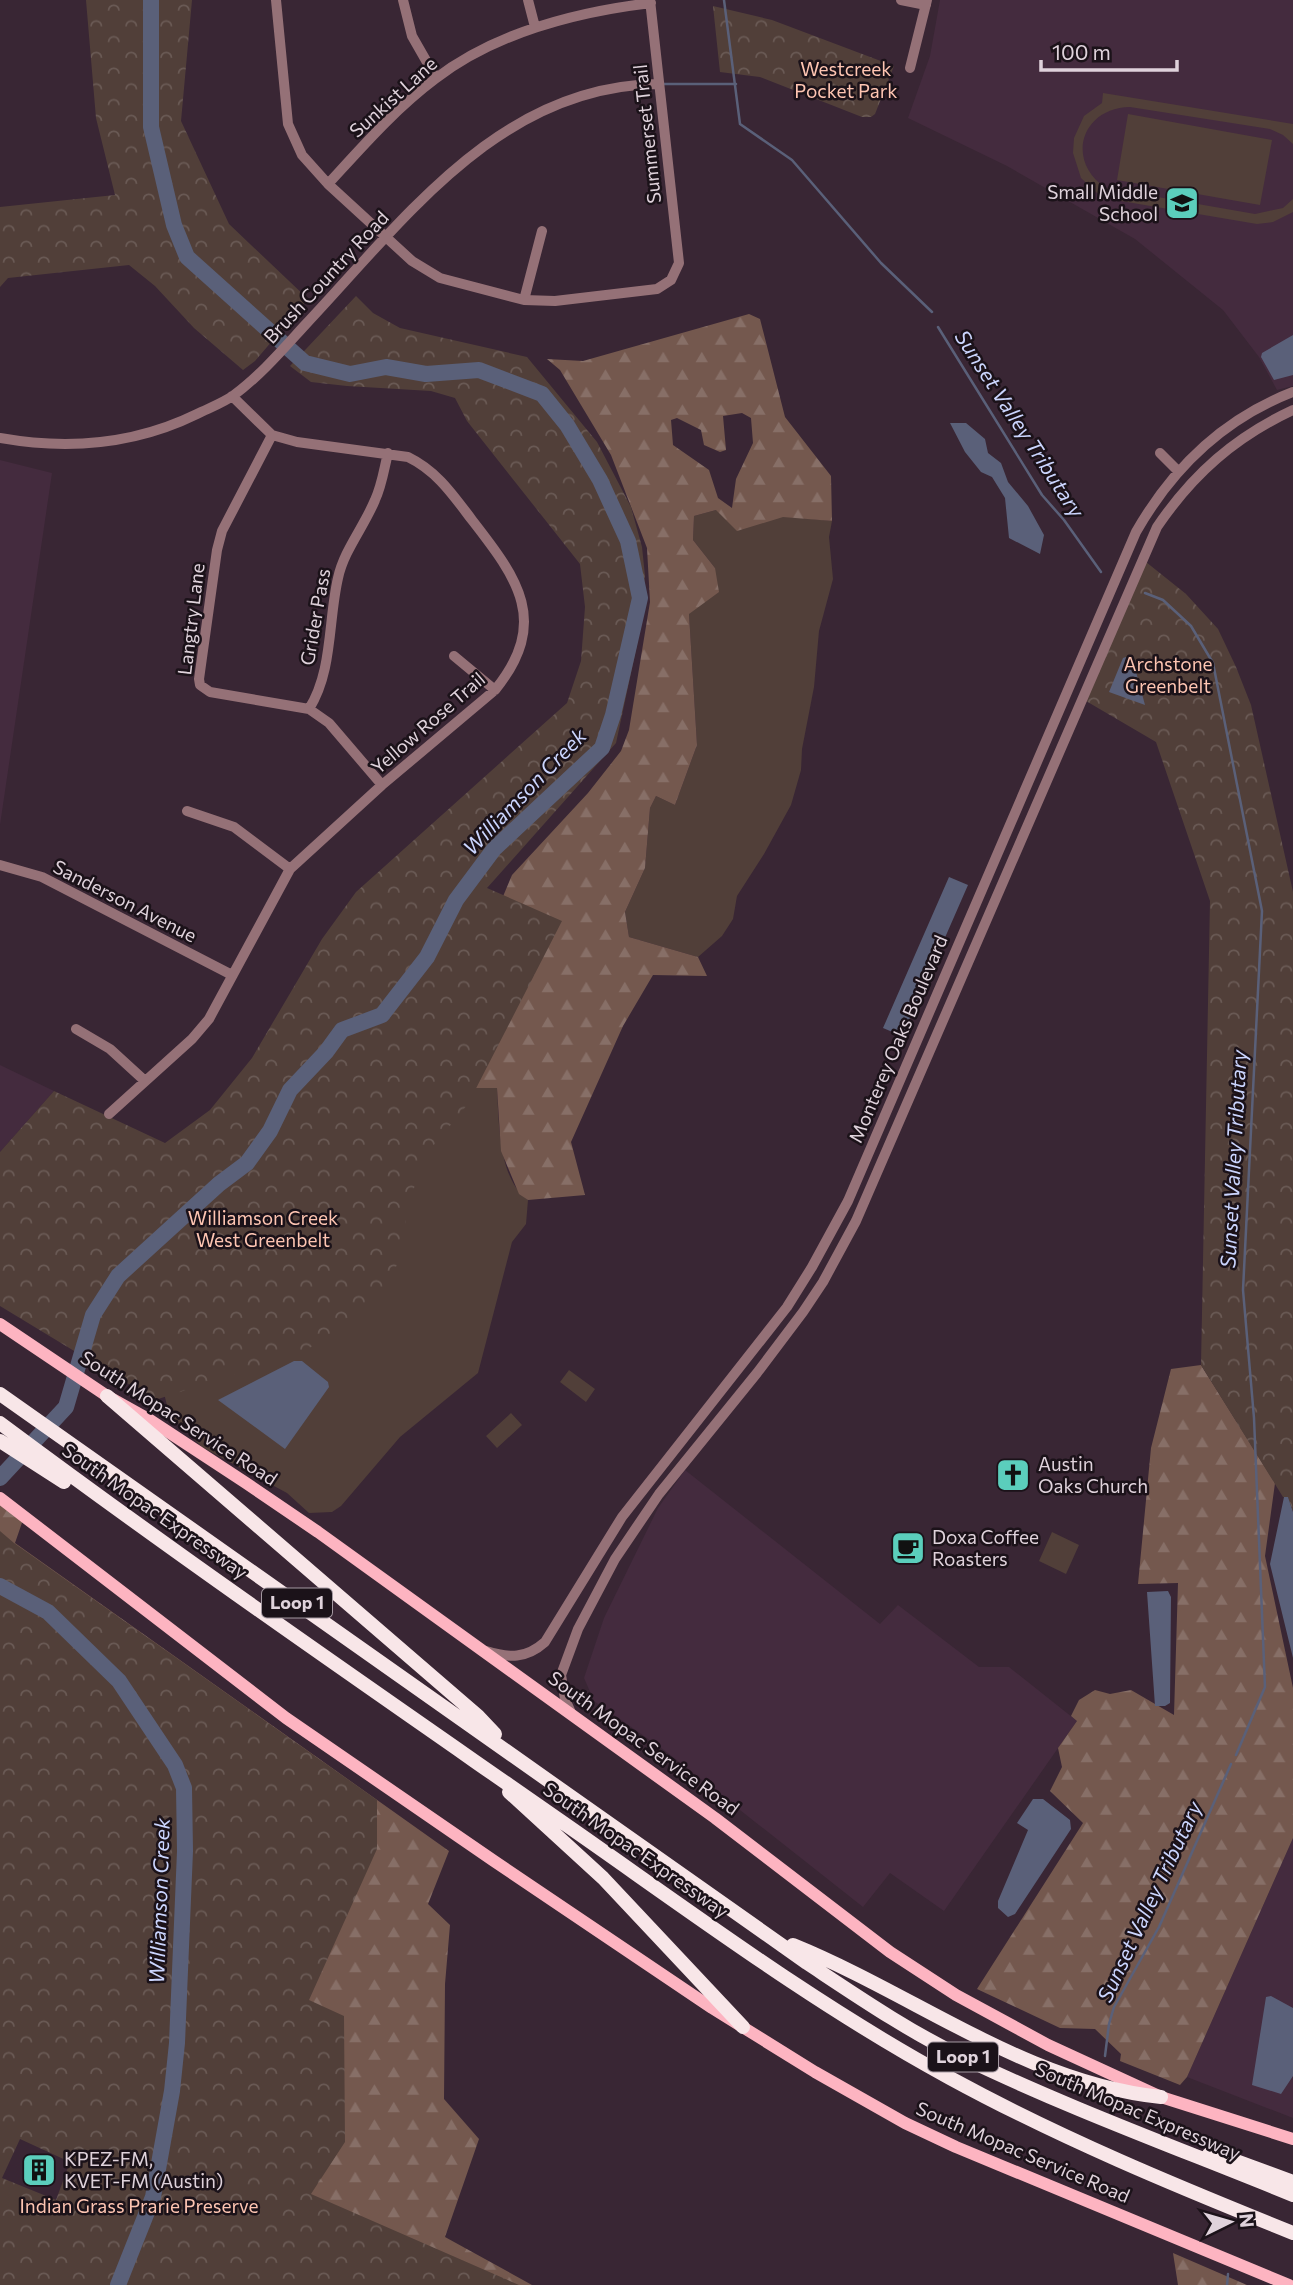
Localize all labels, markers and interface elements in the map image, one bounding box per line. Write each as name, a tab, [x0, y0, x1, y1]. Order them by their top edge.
scale bar	[1041, 28, 1178, 72]
text: 100 m	[1052, 39, 1111, 64]
street label: Sunkist Lane	[344, 51, 441, 142]
park label: Westcreek Pocket Park	[794, 57, 898, 102]
street label: Summerset Trail	[628, 63, 665, 205]
place label: Small Middle School	[1047, 180, 1158, 225]
school or university icon: Small Middle School	[1163, 184, 1201, 222]
street label: Brush Country Road	[258, 206, 393, 348]
water label: Sunset Valley Tributary	[950, 325, 1091, 522]
street label: Langtry Lane	[172, 562, 209, 676]
street label: Grider Pass	[295, 567, 334, 667]
park label: Archstone Greenbelt	[1123, 652, 1213, 697]
street label: Yellow Rose Trail	[366, 667, 489, 778]
water label: Williamson Creek	[457, 722, 591, 859]
street label: Sanderson Avenue	[50, 854, 201, 947]
street label: Monterey Oaks Boulevard	[843, 932, 952, 1146]
water label: Sunset Valley Tributary	[1214, 1048, 1251, 1269]
park label: Williamson Creek West Greenbelt	[188, 1206, 338, 1251]
street label: South Mopac Service Road	[77, 1345, 282, 1490]
street label: South Mopac Expressway	[58, 1438, 252, 1583]
place label: Austin Oaks Church	[1038, 1452, 1148, 1497]
church icon: Austin Oaks Church	[994, 1456, 1032, 1494]
place label: Doxa Coffee Roasters	[932, 1525, 1039, 1570]
cafe icon: Doxa Coffee Roasters	[889, 1529, 927, 1567]
road number: Loop 1	[262, 1588, 332, 1618]
street label: South Mopac Service Road	[545, 1666, 744, 1819]
street label: South Mopac Expressway	[539, 1777, 733, 1922]
water label: Sunset Valley Tributary	[1091, 1796, 1207, 2006]
water label: Williamson Creek	[143, 1817, 174, 1984]
road number: Loop 1	[928, 2042, 998, 2071]
street label: South Mopac Expressway	[1032, 2057, 1244, 2164]
street label: South Mopac Service Road	[913, 2096, 1134, 2207]
place label: KPEZ-FM, KVET-FM (Austin)	[64, 2147, 223, 2192]
building icon: KPEZ-FM, KVET-FM (Austin)	[20, 2151, 58, 2189]
north arrow	[1195, 2187, 1265, 2257]
park label: Indian Grass Prarie Preserve	[20, 2194, 258, 2217]
text: N	[1235, 2212, 1260, 2229]

